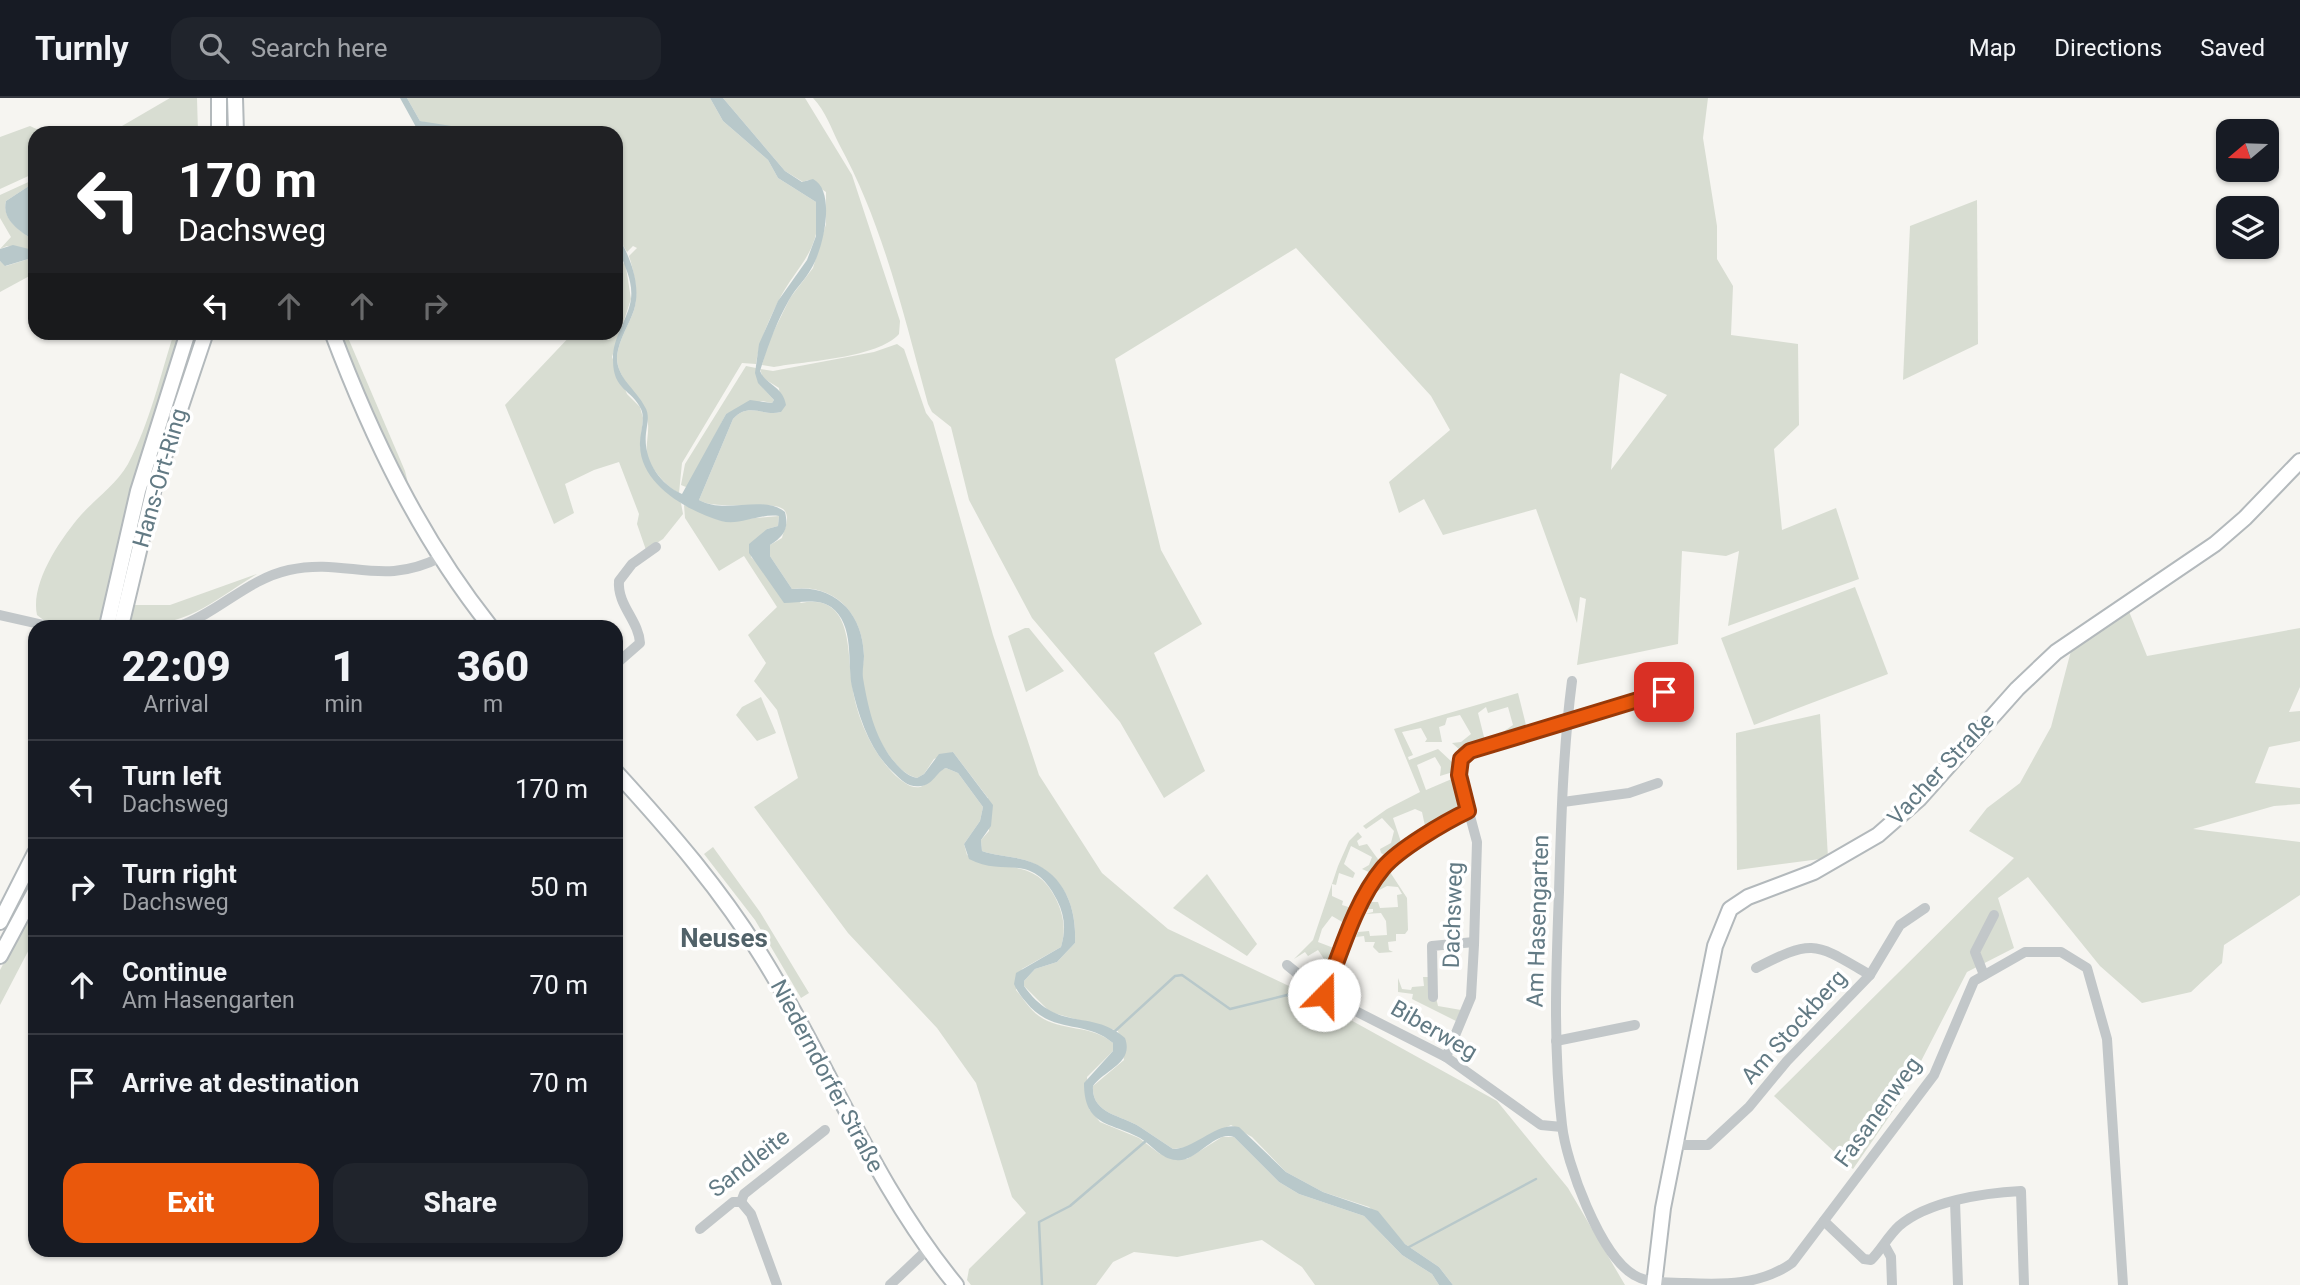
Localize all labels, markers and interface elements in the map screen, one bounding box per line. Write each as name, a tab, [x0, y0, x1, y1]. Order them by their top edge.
search box	[171, 17, 661, 80]
text: Turnly	[35, 29, 129, 68]
icon: search	[195, 29, 233, 67]
text: Search here	[251, 33, 387, 63]
text: Map	[1969, 34, 2016, 62]
text: Directions	[2054, 34, 2162, 62]
text: Saved	[2200, 34, 2265, 62]
north arrow	[2216, 119, 2278, 182]
map controls	[2216, 119, 2279, 259]
text: 170 m	[178, 152, 317, 209]
icon: left	[63, 154, 154, 245]
button: layers	[2216, 196, 2279, 259]
text: Dachsweg	[178, 211, 326, 249]
icon: left	[197, 287, 235, 325]
icon: ahead	[270, 287, 308, 325]
icon: ahead	[343, 287, 381, 325]
icon: right	[416, 287, 454, 325]
street label: Hans-Ort-Ring	[127, 405, 193, 551]
text: 22:09	[122, 642, 231, 691]
text: 1	[332, 642, 356, 691]
text: 360	[457, 642, 529, 691]
pin	[1634, 662, 1694, 722]
icon: arrive	[1645, 673, 1683, 711]
text: Arrival	[144, 691, 209, 718]
text: min	[324, 691, 363, 718]
text: m	[483, 691, 503, 718]
street label: Vacher Straße	[1882, 707, 2000, 831]
text: Turn left	[122, 761, 221, 791]
icon: left	[63, 770, 101, 808]
text: 170 m	[515, 774, 588, 804]
text: Dachsweg	[122, 791, 229, 818]
street label: Am Hasengarten	[1521, 834, 1555, 1008]
text: Turn right	[122, 859, 237, 889]
street label: Dachsweg	[1438, 861, 1468, 969]
icon: right	[63, 868, 101, 906]
text: 50 m	[530, 872, 588, 902]
text: Dachsweg	[122, 889, 229, 916]
district label: Neuses	[680, 923, 768, 953]
text: Continue	[122, 957, 227, 987]
position arrow	[1287, 958, 1361, 1032]
street label: Am Stockberg	[1736, 964, 1852, 1090]
icon: ahead	[63, 966, 101, 1004]
text: 70 m	[530, 970, 588, 1000]
street label: Niederndorfer Straße	[765, 975, 889, 1177]
text: Am Hasengarten	[122, 987, 295, 1014]
street label: Biberweg	[1386, 994, 1482, 1066]
street label: Fasanenweg	[1829, 1052, 1927, 1172]
icon: arrive	[63, 1064, 101, 1102]
text: Arrive at destination	[122, 1068, 359, 1098]
text: 70 m	[530, 1068, 588, 1098]
street label: Sandleite	[703, 1123, 795, 1203]
button: Exit	[63, 1163, 319, 1243]
button: Share	[333, 1163, 588, 1243]

